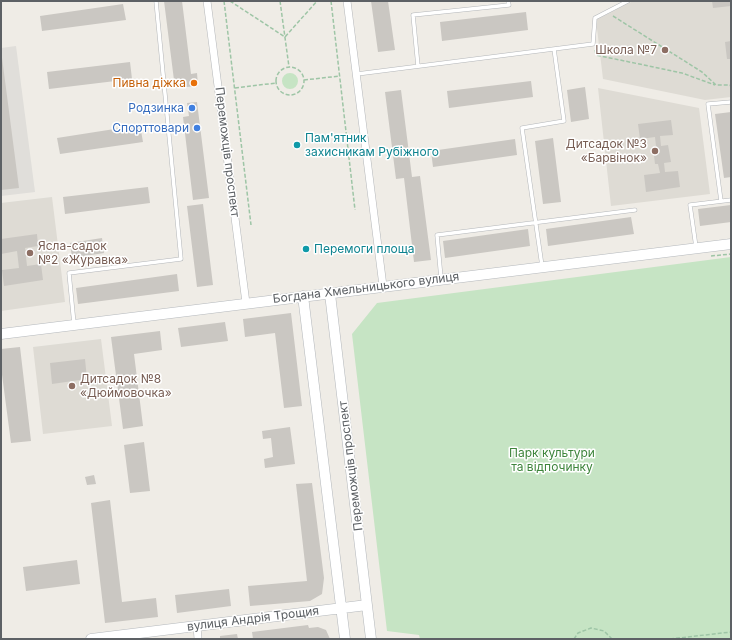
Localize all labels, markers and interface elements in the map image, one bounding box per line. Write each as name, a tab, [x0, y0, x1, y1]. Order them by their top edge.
place label: Школа №7	[595, 43, 657, 57]
marker: Школа №7	[660, 45, 670, 55]
place label: Пивна діжка	[113, 76, 186, 90]
marker: Пивна діжка	[189, 78, 199, 88]
street label: Переможців проспект	[212, 86, 242, 218]
place label: Родзинка	[128, 101, 184, 115]
marker: Родзинка	[187, 103, 197, 113]
place label: Спорттовари	[112, 121, 189, 135]
marker: Спорттовари	[192, 123, 202, 133]
place label: Пам'ятник захисникам Рубіжного	[305, 131, 439, 159]
place label: Дитсадок №3 «Барвінок»	[566, 137, 647, 165]
marker: Пам'ятник захисникам Рубіжного	[292, 140, 302, 150]
marker: Дитсадок №3 «Барвінок»	[650, 146, 660, 156]
place label: Ясла-садок №2 «Журавка»	[38, 239, 128, 267]
place label: Перемоги площа	[314, 242, 415, 256]
marker: Перемоги площа	[301, 244, 311, 254]
marker: Ясла-садок №2 «Журавка»	[25, 248, 35, 258]
street label: Богдана Хмельницького вулиця	[272, 269, 460, 307]
place label: Дитсадок №8 «Дюймовочка»	[80, 372, 172, 400]
marker: Дитсадок №8 «Дюймовочка»	[67, 381, 77, 391]
street label: Переможців проспект	[336, 400, 366, 532]
park label: Парк культури та відпочинку	[509, 446, 595, 474]
street label: вулиця Андрія Трощия	[186, 604, 320, 634]

